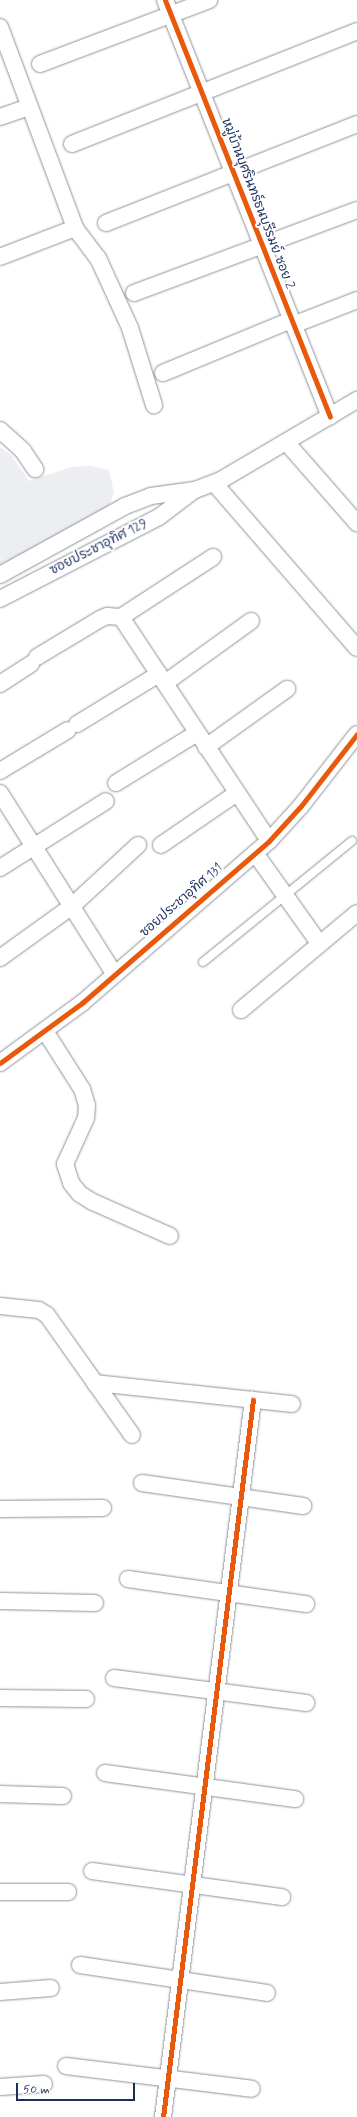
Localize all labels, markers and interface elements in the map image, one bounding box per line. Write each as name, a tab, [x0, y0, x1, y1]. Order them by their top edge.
street label: หมู่บ้านบุศรินทร์ธนบุรีรมย์ ซอย 2	[217, 116, 297, 292]
street label: ซอยประชาอุทิศ 129	[48, 517, 150, 579]
street label: ซอยประชาอุทิศ 131	[137, 861, 227, 941]
scale bar	[18, 2075, 137, 2101]
text: 50 m	[23, 2082, 50, 2098]

